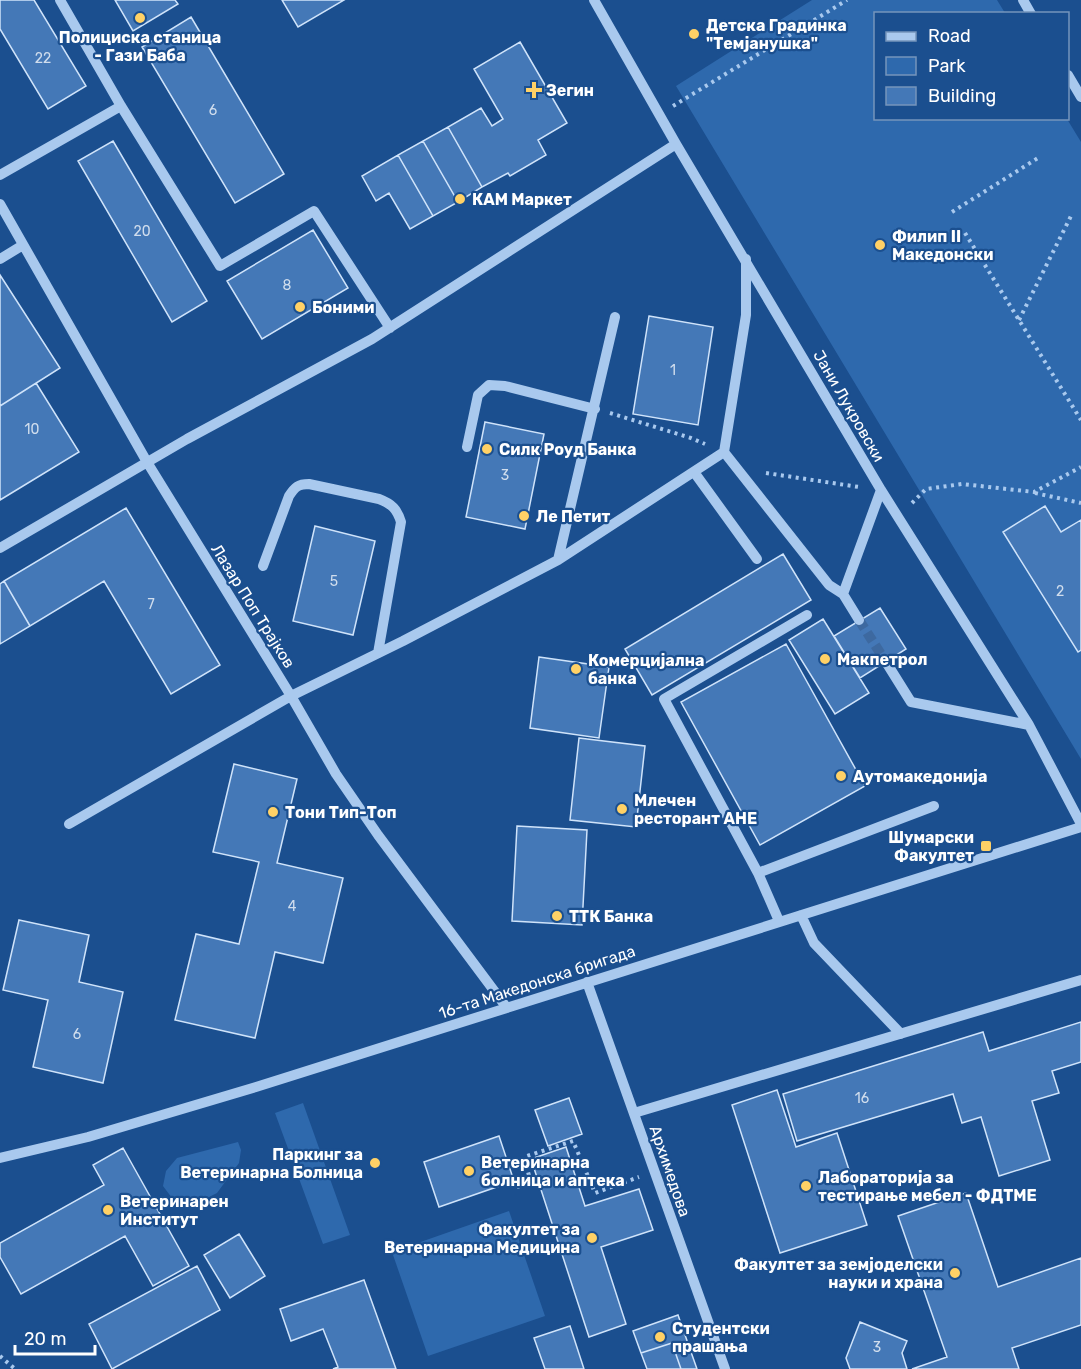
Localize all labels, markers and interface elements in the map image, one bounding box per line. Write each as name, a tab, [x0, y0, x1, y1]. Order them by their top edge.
marker: Полициска станица - Гази Баба	[133, 11, 147, 25]
legend	[874, 12, 1069, 120]
place label: Детска Градинка "Темјанушка"	[706, 16, 847, 53]
text: Road	[928, 25, 971, 47]
marker: Детска Градинка "Темјанушка"	[687, 27, 701, 41]
place label: Полициска станица - Гази Баба	[59, 28, 221, 65]
house number: 22	[35, 50, 51, 67]
text: Park	[928, 55, 966, 77]
place label: Зегин	[546, 81, 594, 100]
marker: Зегин	[527, 83, 541, 97]
text: Building	[928, 85, 996, 107]
house number: 6	[209, 102, 217, 119]
place label: КАМ Маркет	[472, 190, 572, 209]
marker: КАМ Маркет	[453, 192, 467, 206]
house number: 20	[133, 223, 151, 240]
place label: Филип II Македонски	[892, 227, 993, 264]
marker: Филип II Македонски	[873, 238, 887, 252]
house number: 8	[283, 277, 292, 294]
place label: Боними	[312, 298, 375, 317]
marker: Боними	[293, 300, 307, 314]
street label: Јани Лукровски	[809, 347, 889, 465]
house number: 1	[670, 362, 676, 379]
house number: 10	[25, 421, 40, 438]
place label: Силк Роуд Банка	[499, 440, 636, 459]
marker: Силк Роуд Банка	[480, 442, 494, 456]
house number: 3	[501, 467, 509, 484]
place label: Ле Петит	[536, 507, 611, 526]
marker: Ле Петит	[517, 509, 531, 523]
street label: Лазар Поп Трајков	[207, 540, 299, 672]
house number: 5	[330, 573, 338, 590]
house number: 2	[1056, 583, 1064, 600]
house number: 7	[147, 596, 155, 613]
place label: Макпетрол	[837, 650, 927, 669]
place label: Комерцијална банка	[588, 651, 704, 688]
marker: Макпетрол	[818, 652, 832, 666]
marker: Комерцијална банка	[569, 662, 583, 676]
place label: Аутомакедонија	[853, 767, 987, 786]
marker: Аутомакедонија	[834, 769, 848, 783]
place label: Млечен ресторант АНЕ	[634, 791, 757, 828]
marker: Млечен ресторант АНЕ	[615, 802, 629, 816]
place label: Тони Тип-Топ	[285, 803, 397, 822]
marker: Тони Тип-Топ	[266, 805, 280, 819]
place label: Шумарски Факултет	[888, 828, 974, 865]
marker: Шумарски Факултет	[979, 839, 993, 853]
house number: 4	[288, 898, 297, 915]
place label: ТТК Банка	[569, 907, 653, 926]
marker: ТТК Банка	[550, 909, 564, 923]
street label: 16-та Македонска бригада	[436, 941, 638, 1023]
house number: 6	[73, 1026, 81, 1043]
house number: 16	[855, 1090, 869, 1107]
street label: Архимедова	[646, 1123, 694, 1219]
place label: Паркинг за Ветеринарна Болница	[180, 1145, 363, 1182]
place label: Ветеринарна болница и аптека	[481, 1153, 625, 1190]
marker: Паркинг за Ветеринарна Болница	[368, 1156, 382, 1170]
marker: Ветеринарна болница и аптека	[462, 1164, 476, 1178]
place label: Лабораторија за тестирање мебел - ФДТМЕ	[818, 1168, 1037, 1205]
marker: Лабораторија за тестирање мебел - ФДТМЕ	[799, 1179, 813, 1193]
place label: Ветеринарен Институт	[120, 1192, 229, 1229]
marker: Ветеринарен Институт	[101, 1203, 115, 1217]
place label: Факултет за Ветеринарна Медицина	[384, 1220, 580, 1257]
marker: Факултет за Ветеринарна Медицина	[585, 1231, 599, 1245]
place label: Факултет за земјоделски науки и храна	[734, 1255, 943, 1292]
marker: Факултет за земјоделски науки и храна	[948, 1266, 962, 1280]
scale bar	[15, 1318, 94, 1356]
place label: Студентски прашања	[672, 1319, 770, 1356]
text: 20 m	[24, 1328, 66, 1350]
marker: Студентски прашања	[653, 1330, 667, 1344]
house number: 3	[873, 1339, 881, 1356]

